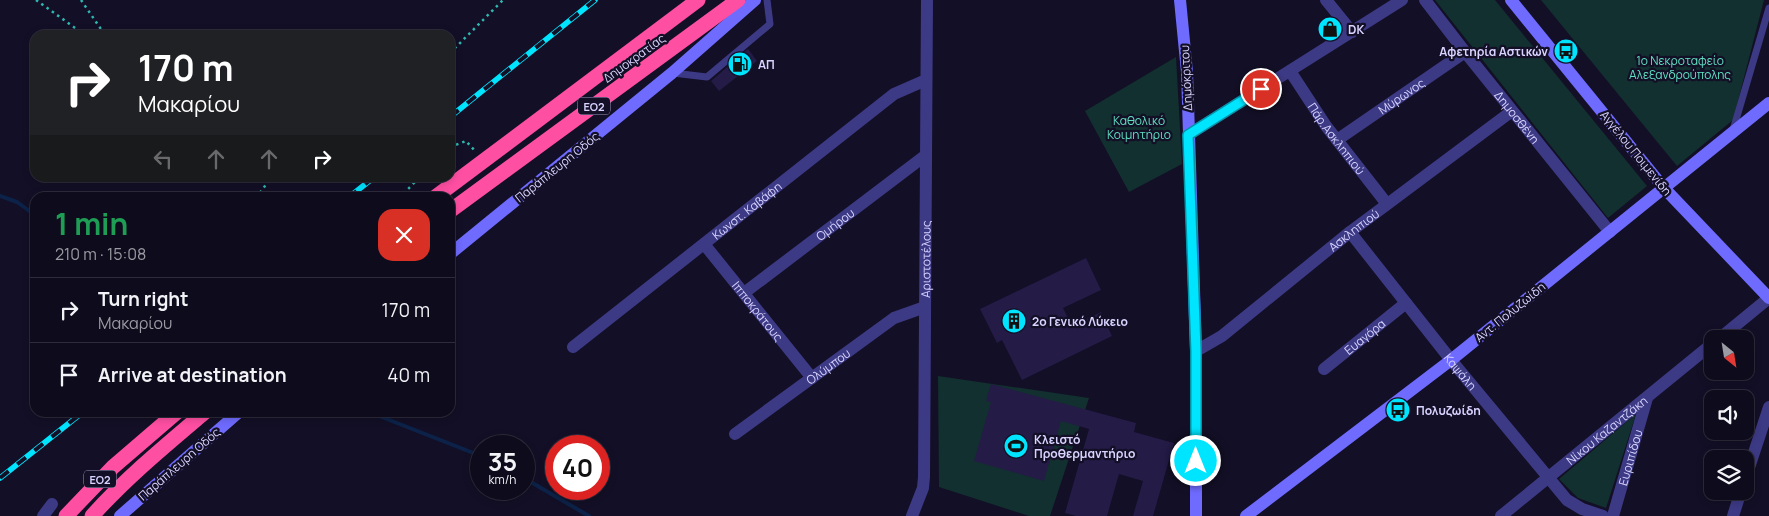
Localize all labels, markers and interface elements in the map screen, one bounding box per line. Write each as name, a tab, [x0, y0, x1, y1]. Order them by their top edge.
shop icon: DK	[1317, 16, 1343, 42]
place label: DK	[1348, 21, 1364, 38]
street label: Δημοκρατίας	[599, 29, 669, 87]
bus stop icon: Αφετηρία Αστικών	[1553, 38, 1579, 64]
place label: Αφετηρία Αστικών	[1439, 43, 1548, 60]
text: 170 m	[138, 44, 234, 92]
street label: Δημόκριτου	[1176, 45, 1196, 111]
icon: right	[55, 50, 120, 115]
fuel station icon: ΑΠ	[727, 51, 753, 77]
park label: 1ο Νεκροταφείο Αλεξανδρούπολης	[1629, 52, 1731, 83]
place label: ΑΠ	[758, 56, 775, 73]
pin	[1240, 68, 1282, 110]
street label: Μύρωνος	[1375, 74, 1428, 118]
icon: arrive	[1247, 75, 1275, 103]
street label: Δημοσθένη	[1491, 87, 1544, 147]
text: Μακαρίου	[138, 89, 240, 119]
road number: ΕΟ2	[578, 98, 610, 114]
street label: Πάρ.Ασκληπιού	[1304, 99, 1369, 178]
street label: Αγγέλου Ποιμενίδη	[1596, 107, 1676, 199]
park label: Καθολικό Κοιμητήριο	[1107, 112, 1171, 143]
street label: Παράπλευρη Οδός	[511, 128, 603, 206]
icon: left	[149, 145, 177, 173]
icon: ahead	[202, 145, 230, 173]
icon: ahead	[255, 145, 283, 173]
icon: right	[308, 145, 336, 173]
street label: Κωνστ. Καβάφη	[708, 177, 785, 243]
text: 1 min	[55, 203, 128, 244]
street label: Ομήρου	[812, 204, 858, 244]
street label: Ασκληπιού	[1324, 205, 1382, 255]
button: close	[378, 209, 430, 261]
street label: Αριστοτέλους	[917, 220, 934, 298]
text: 210 m · 15:08	[55, 243, 146, 265]
street label: Ιπποκράτους	[729, 277, 788, 345]
street label: Αντ. Πολυζωίδη	[1471, 278, 1549, 346]
text: Turn right	[98, 286, 188, 312]
icon: right	[55, 296, 83, 324]
text: 170 m	[382, 297, 430, 323]
building icon: 2ο Γενικό Λύκειο	[1001, 308, 1027, 334]
text: Μακαρίου	[98, 312, 172, 334]
place label: 2ο Γενικό Λύκειο	[1032, 313, 1128, 330]
street label: Ευαγόρα	[1340, 315, 1389, 358]
north arrow	[1704, 330, 1754, 380]
map controls	[1704, 330, 1754, 500]
street label: Ολύμπου	[802, 344, 854, 388]
street label: Καψάλη	[1440, 350, 1481, 394]
icon: arrive	[55, 361, 83, 389]
text: Arrive at destination	[98, 362, 287, 388]
text: 40 m	[387, 362, 430, 388]
button: sound	[1704, 390, 1754, 440]
street label: Νίκου Καζαντζάκη	[1562, 392, 1651, 468]
bus stop icon: Πολυζωίδη	[1385, 397, 1411, 423]
place label: Πολυζωίδη	[1416, 402, 1481, 419]
street label: Παράπλευρη Οδός	[134, 423, 224, 504]
street label: Ευριπίδου	[1614, 427, 1646, 488]
place label: Κλειστό Προθερμαντήριο	[1034, 431, 1135, 462]
sports icon: Κλειστό Προθερμαντήριο	[1003, 433, 1029, 459]
position arrow	[1169, 434, 1221, 486]
speed limit sign: 40	[545, 435, 610, 500]
text: 35	[488, 444, 517, 479]
button: layers	[1704, 450, 1754, 500]
road number: ΕΟ2	[84, 470, 116, 488]
text: km/h	[489, 471, 516, 488]

